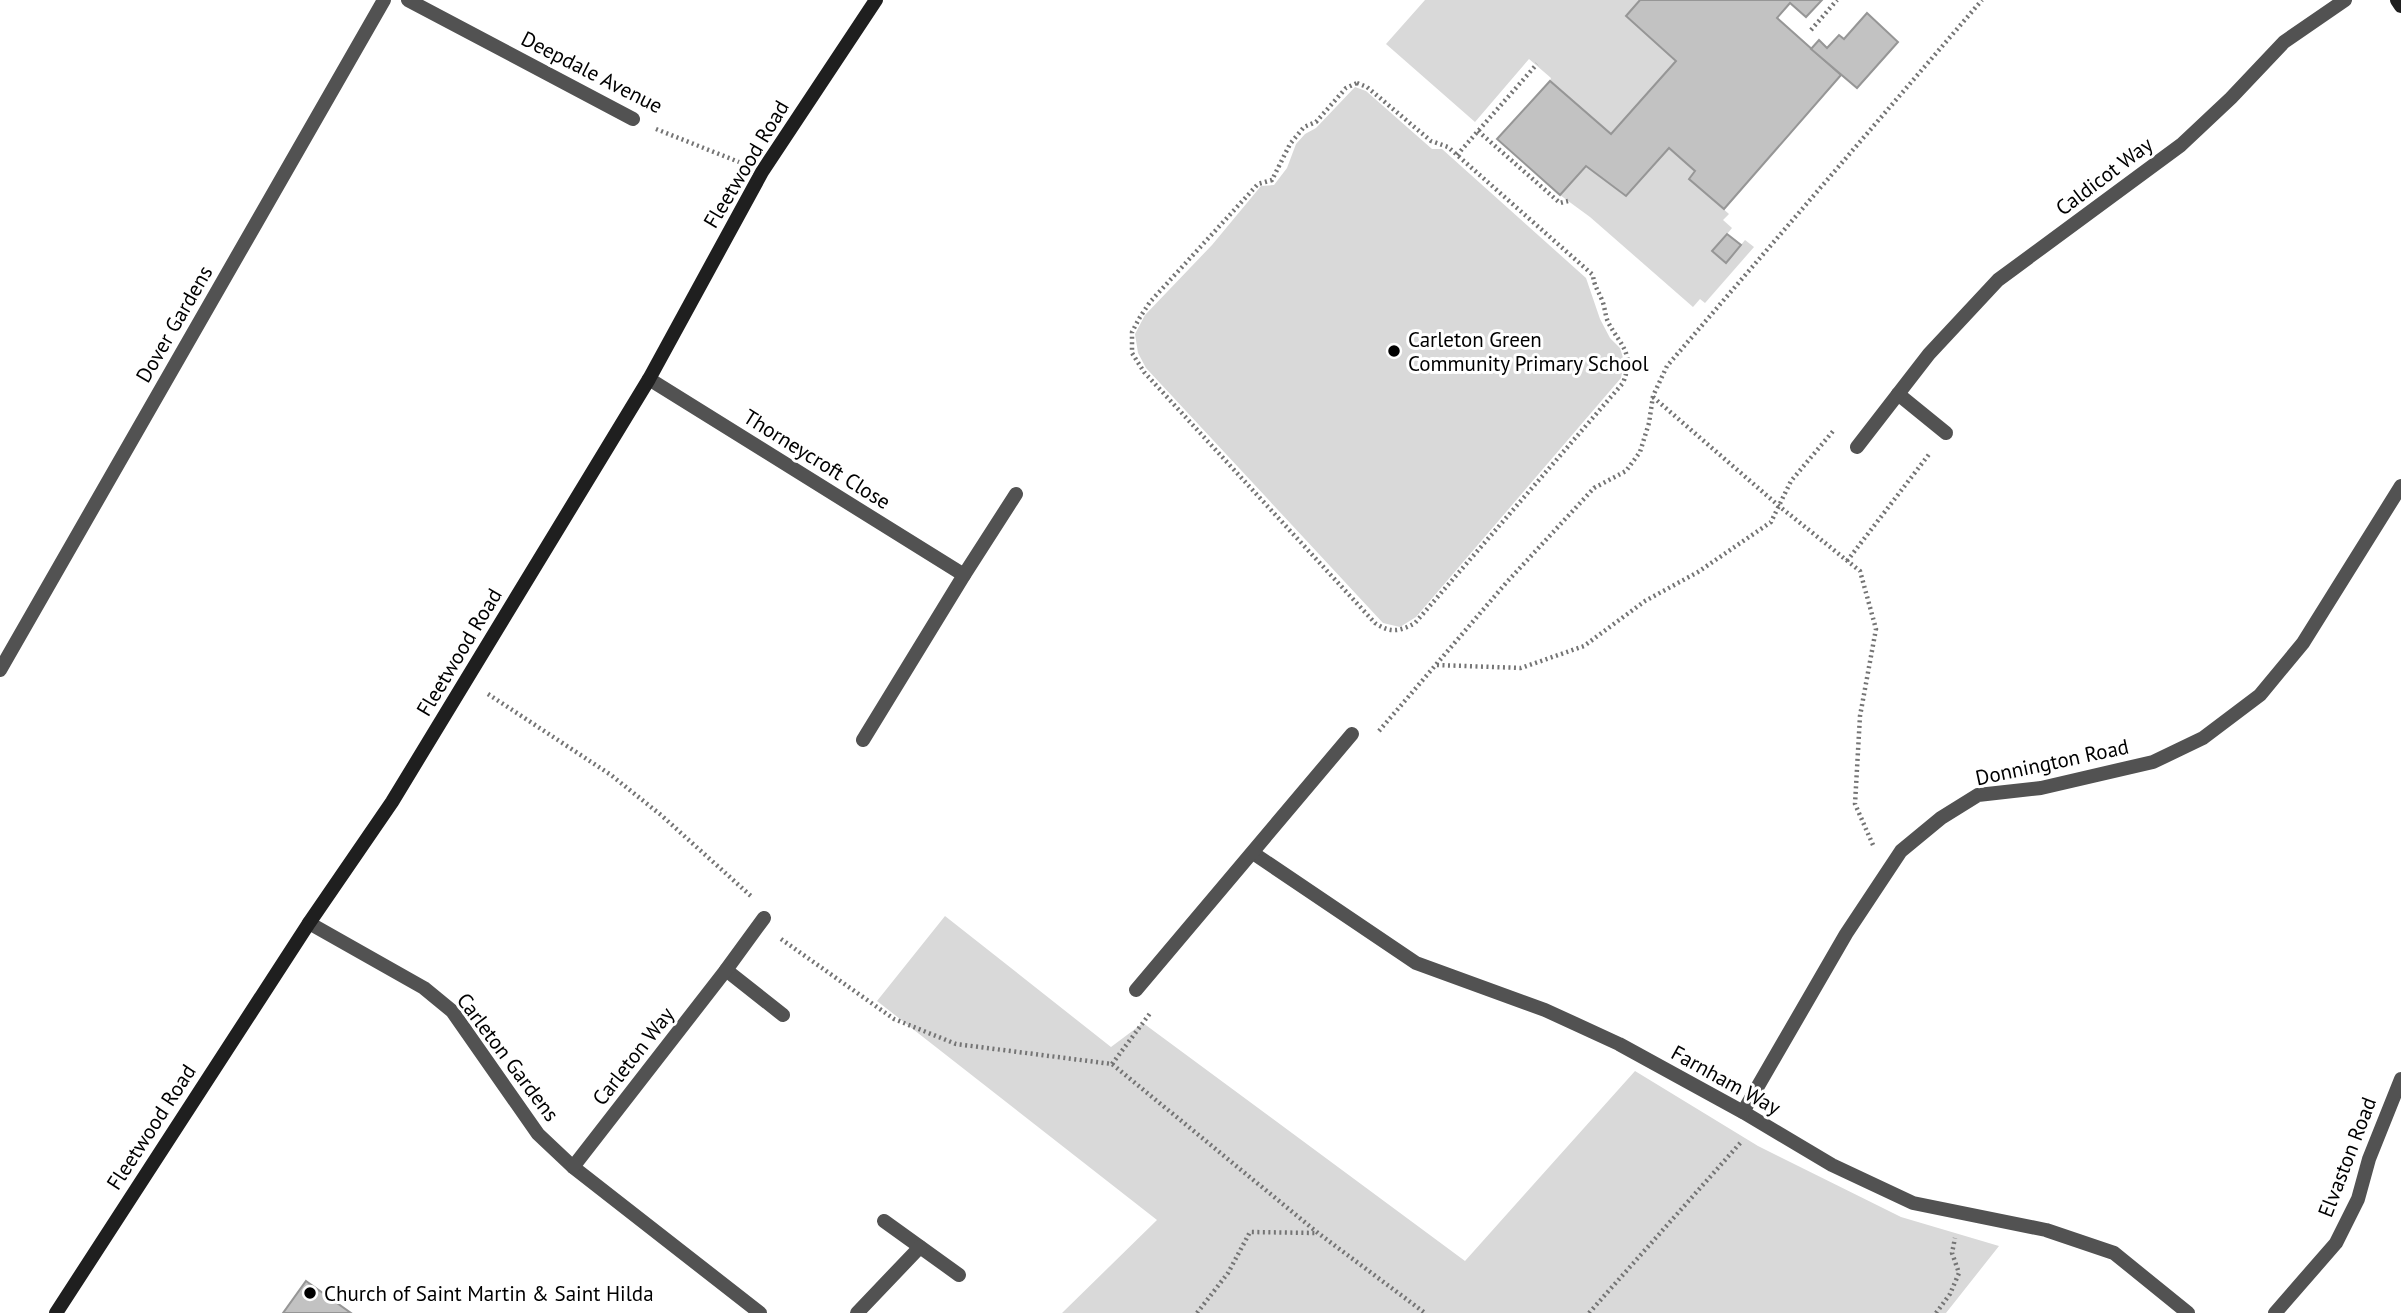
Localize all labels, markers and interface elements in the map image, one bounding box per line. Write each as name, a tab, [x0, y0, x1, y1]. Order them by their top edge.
street label: Deepdale Avenue	[517, 25, 667, 119]
street label: Fleetwood Road	[697, 95, 795, 233]
street label: Caldicot Way	[2050, 131, 2158, 221]
street label: Dover Gardens	[130, 261, 218, 387]
place label: Carleton Green Community Primary School	[1408, 326, 1649, 377]
marker: Carleton Green Community Primary School	[1386, 343, 1402, 359]
street label: Thorneycroft Close	[738, 403, 896, 515]
street label: Fleetwood Road	[410, 583, 508, 721]
street label: Donnington Road	[1973, 733, 2131, 791]
street label: Carleton Gardens	[451, 987, 565, 1127]
street label: Carleton Way	[586, 1001, 680, 1111]
street label: Farnham Way	[1667, 1039, 1786, 1121]
street label: Fleetwood Road	[100, 1059, 202, 1195]
street label: Elvaston Road	[2312, 1093, 2382, 1221]
place label: Church of Saint Martin & Saint Hilda	[324, 1280, 654, 1307]
marker: Church of Saint Martin & Saint Hilda	[302, 1285, 318, 1301]

